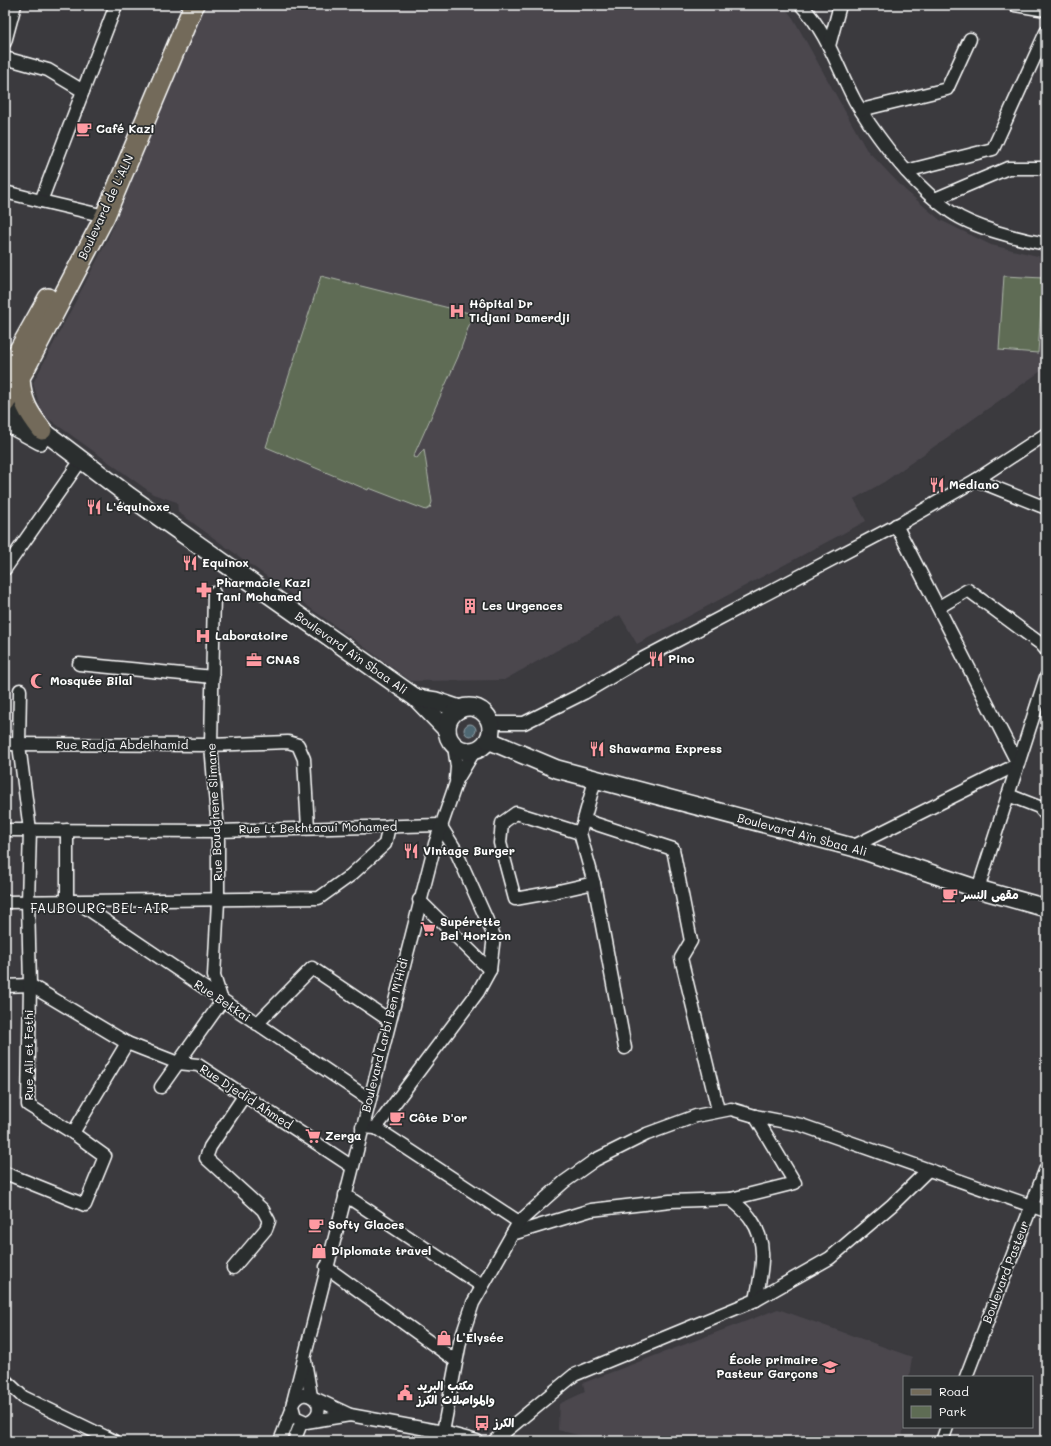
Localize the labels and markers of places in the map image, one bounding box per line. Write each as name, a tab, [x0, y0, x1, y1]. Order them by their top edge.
cafe icon: Café Kazi	[75, 120, 93, 138]
place label: Café Kazi	[96, 120, 155, 136]
place label: Hôpital Dr Tidjani Damerdji	[469, 295, 570, 325]
hospital icon: Hôpital Dr Tidjani Damerdji	[448, 302, 466, 320]
restaurant icon: Mediano	[928, 476, 946, 494]
place label: Mediano	[949, 476, 999, 492]
restaurant icon: L'équinoxe	[85, 498, 103, 516]
place label: L'équinoxe	[106, 498, 170, 514]
restaurant icon: Equinox	[181, 554, 199, 572]
place label: Equinox	[202, 554, 249, 570]
place label: Pharmacie Kazi Tani Mohamed	[216, 574, 311, 604]
pharmacy icon: Pharmacie Kazi Tani Mohamed	[195, 581, 213, 599]
building icon: Les Urgences	[461, 597, 479, 615]
place label: Les Urgences	[482, 597, 563, 613]
hospital icon: Laboratoire	[194, 627, 212, 645]
place label: Laboratoire	[215, 627, 288, 643]
restaurant icon: Pino	[647, 650, 665, 668]
place label: Pino	[668, 650, 694, 666]
office icon: CNAS	[245, 651, 263, 669]
place label: CNAS	[266, 651, 300, 667]
mosque icon: Mosquée Bilal	[29, 672, 47, 690]
place label: Mosquée Bilal	[50, 672, 132, 688]
restaurant icon: Shawarma Express	[588, 740, 606, 758]
place label: Shawarma Express	[609, 740, 722, 756]
restaurant icon: Vintage Burger	[402, 842, 420, 860]
place label: Vintage Burger	[423, 842, 515, 858]
cafe icon: مقهى النسر	[941, 886, 959, 904]
place label: مقهى النسر	[961, 886, 1019, 903]
place label: Supérette Bel Horizon	[440, 913, 511, 943]
supermarket icon: Supérette Bel Horizon	[419, 920, 437, 938]
cafe icon: Côte D'or	[388, 1109, 406, 1127]
place label: Côte D'or	[409, 1109, 467, 1125]
supermarket icon: Zerga	[304, 1127, 322, 1145]
place label: Zerga	[325, 1127, 361, 1143]
cafe icon: Softy Glaces	[307, 1216, 325, 1234]
place label: Softy Glaces	[328, 1216, 404, 1232]
shop icon: Diplomate travel	[310, 1242, 328, 1260]
place label: Diplomate travel	[331, 1242, 431, 1258]
shop icon: L’Elysée	[435, 1329, 453, 1347]
place label: L’Elysée	[456, 1329, 504, 1345]
place label: École primaire Pasteur Garçons	[716, 1351, 818, 1381]
school or university icon: École primaire Pasteur Garçons	[821, 1358, 839, 1376]
place label: مكتب البريد والمواصلات الكرز	[416, 1377, 495, 1408]
public building icon: مكتب البريد والمواصلات الكرز	[396, 1384, 414, 1402]
bus stop icon: الكرز	[473, 1414, 491, 1432]
place label: الكرز	[493, 1414, 514, 1430]

